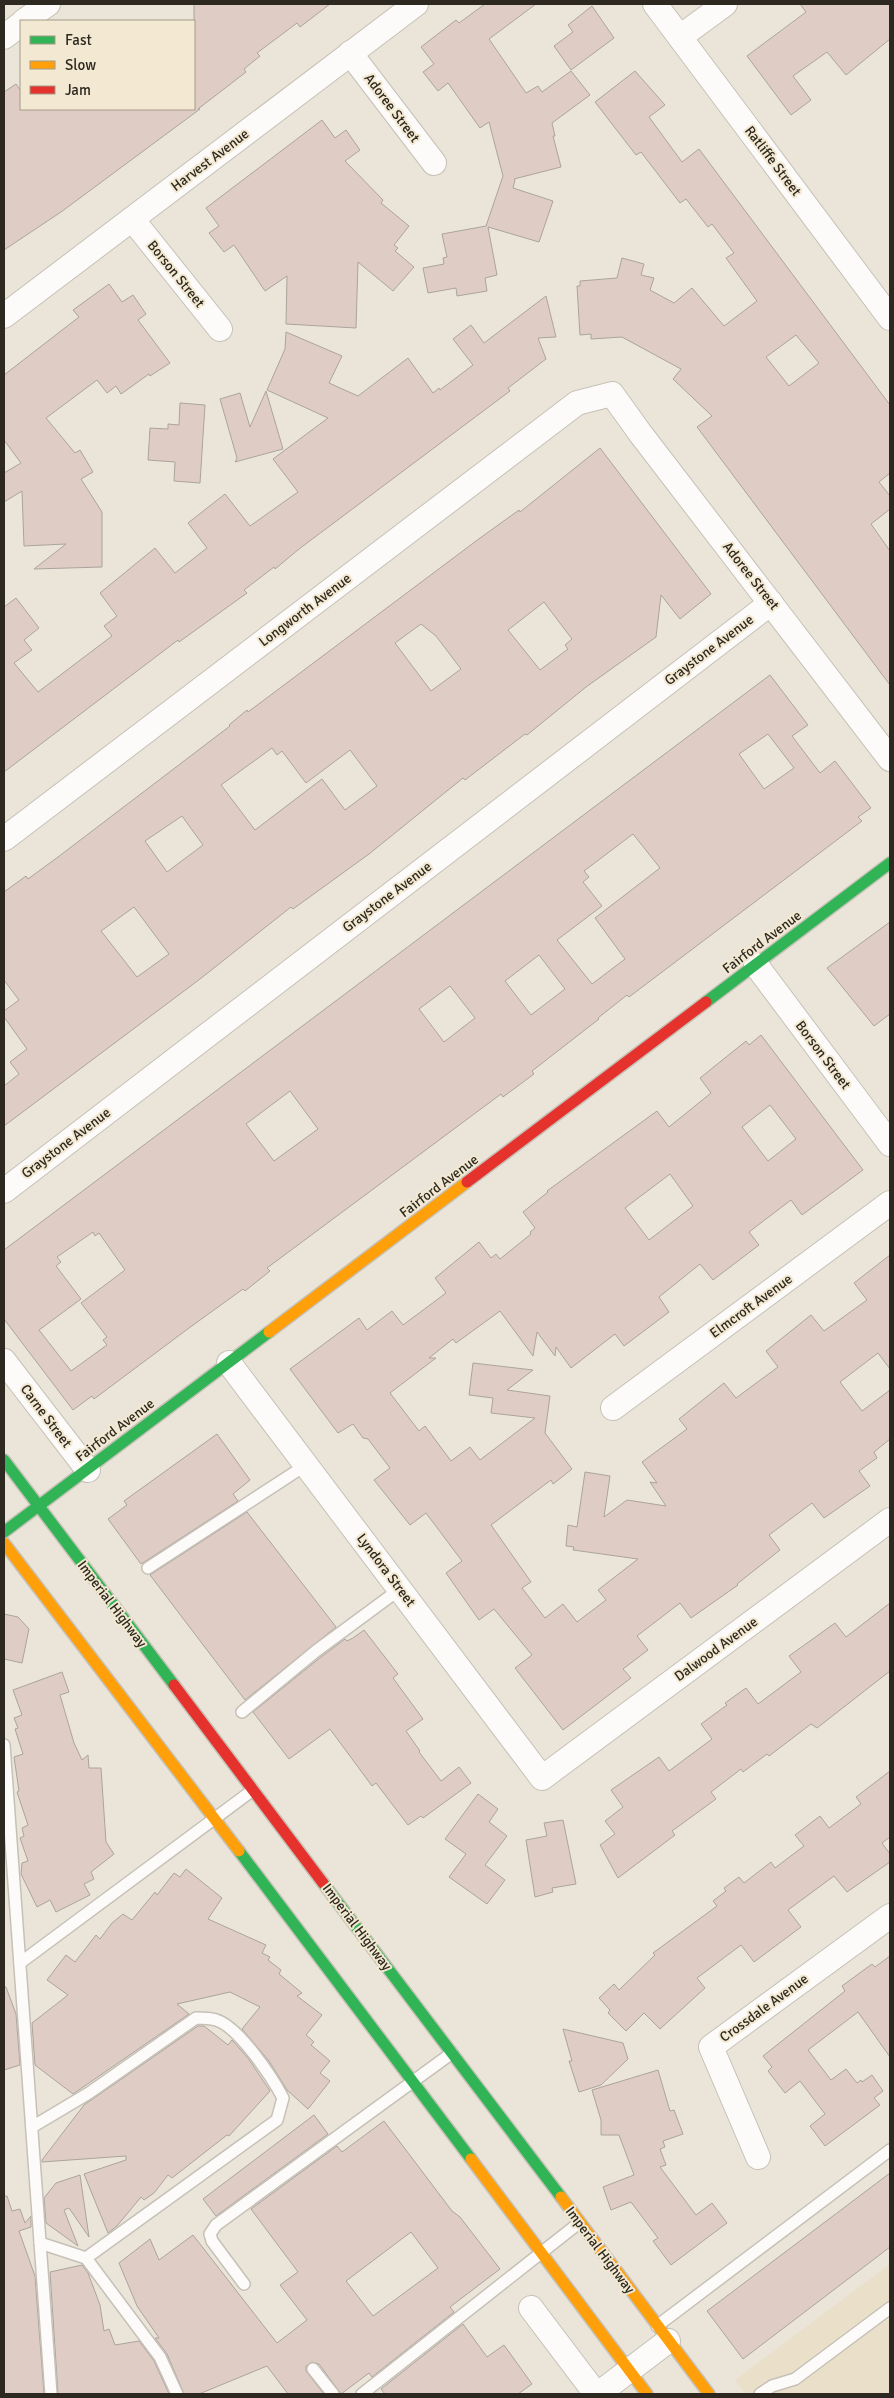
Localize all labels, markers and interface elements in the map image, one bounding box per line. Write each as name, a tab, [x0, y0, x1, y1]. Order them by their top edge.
legend	[20, 20, 195, 110]
text: Fast	[65, 31, 92, 49]
text: Slow	[65, 56, 96, 74]
street label: Adoree Street	[361, 70, 423, 146]
text: Jam	[65, 81, 91, 99]
street label: Ratliffe Street	[741, 123, 805, 199]
street label: Harvest Avenue	[168, 125, 252, 195]
street label: Borson Street	[144, 237, 208, 311]
street label: Adoree Street	[719, 539, 783, 613]
street label: Longworth Avenue	[255, 570, 355, 650]
street label: Graystone Avenue	[661, 611, 757, 689]
street label: Graystone Avenue	[339, 858, 435, 936]
street label: Fairford Avenue	[719, 907, 805, 977]
street label: Borson Street	[792, 1017, 854, 1093]
street label: Graystone Avenue	[18, 1104, 114, 1182]
street label: Fairford Avenue	[396, 1151, 482, 1221]
street label: Elmcroft Avenue	[706, 1270, 796, 1342]
street label: Carne Street	[17, 1381, 75, 1451]
street label: Fairford Avenue	[72, 1395, 158, 1465]
street label: Lyndora Street	[353, 1530, 419, 1610]
street label: Imperial Highway	[74, 1557, 151, 1651]
street label: Dalwood Avenue	[671, 1613, 761, 1685]
street label: Imperial Highway	[319, 1880, 396, 1974]
street label: Crossdale Avenue	[716, 1970, 812, 2046]
street label: Imperial Highway	[562, 2203, 639, 2297]

